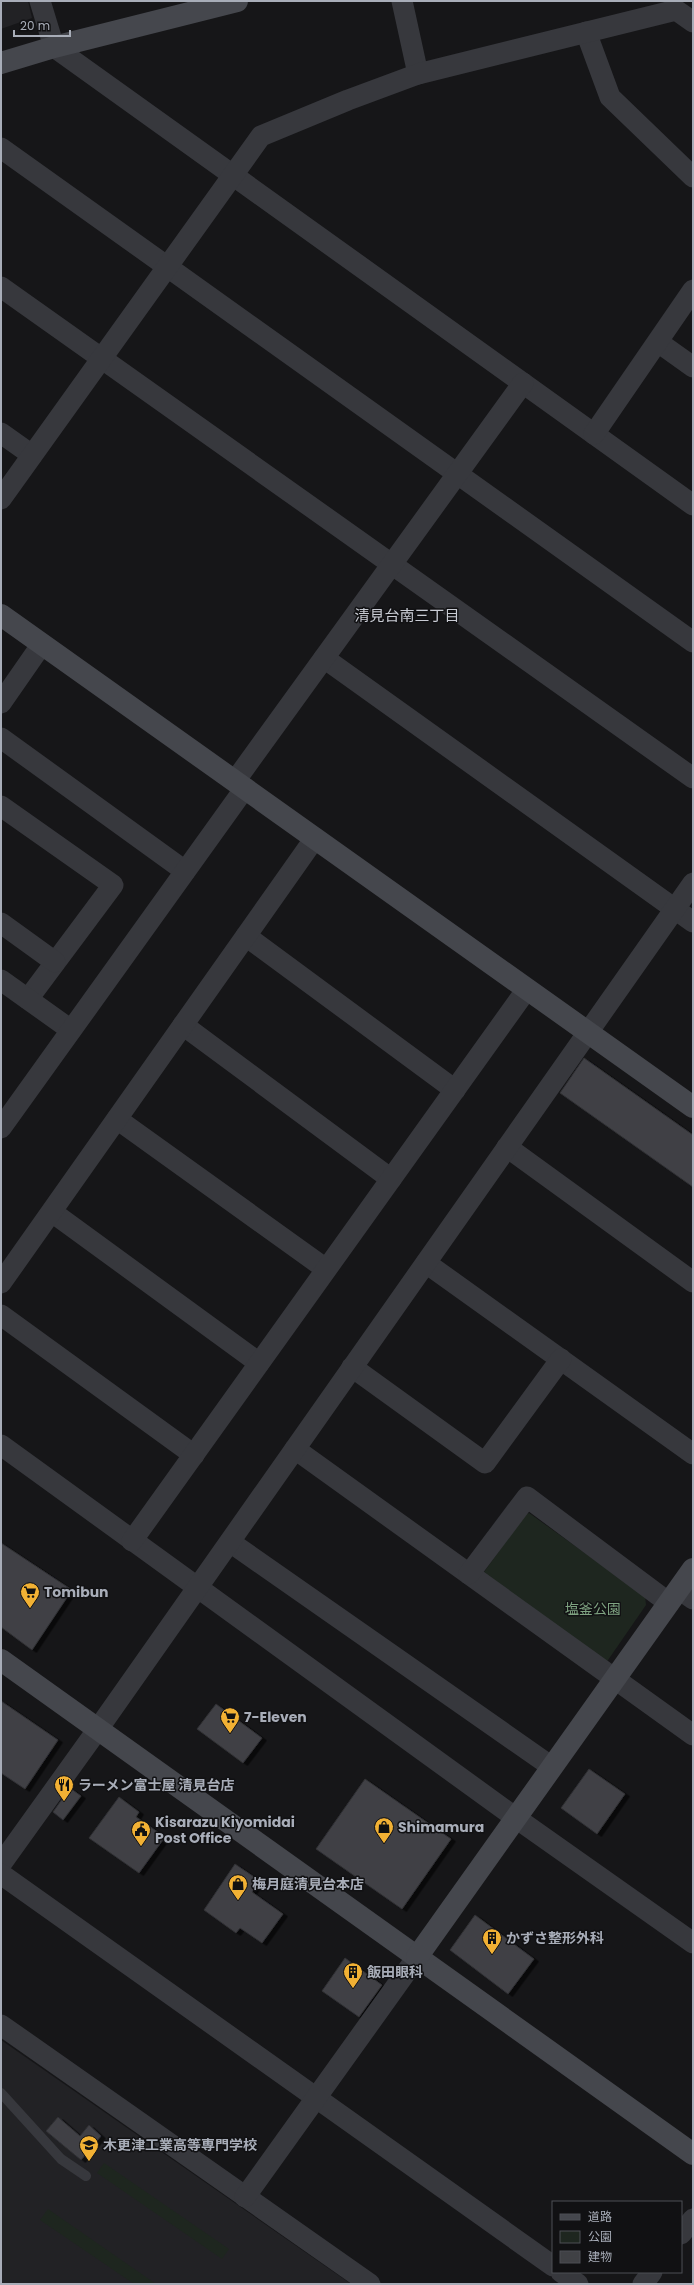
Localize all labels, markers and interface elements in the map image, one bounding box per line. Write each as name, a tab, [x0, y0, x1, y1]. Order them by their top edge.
scale bar	[14, 12, 70, 38]
text: 20 m	[20, 17, 50, 34]
district label: 清見台南三丁目	[354, 605, 460, 626]
supermarket icon: Tomibun	[19, 1581, 41, 1609]
place label: Tomibun	[44, 1582, 109, 1602]
park label: 塩釜公園	[565, 1599, 621, 1619]
supermarket icon: 7-Eleven	[219, 1706, 241, 1734]
place label: 7-Eleven	[244, 1707, 307, 1727]
restaurant icon: ラーメン富士屋 清見台店	[53, 1774, 75, 1802]
place label: ラーメン富士屋 清見台店	[78, 1775, 234, 1795]
place label: Kisarazu Kiyomidai Post Office	[155, 1812, 295, 1848]
shop icon: Shimamura	[373, 1816, 395, 1844]
place label: Shimamura	[398, 1817, 484, 1837]
public building icon: Kisarazu Kiyomidai Post Office	[130, 1819, 152, 1847]
shop icon: 梅月庭清見台本店	[227, 1873, 249, 1901]
place label: 梅月庭清見台本店	[252, 1874, 364, 1894]
building icon: かずさ整形外科	[481, 1927, 503, 1955]
place label: かずさ整形外科	[506, 1928, 604, 1948]
building icon: 飯田眼科	[342, 1961, 364, 1989]
place label: 飯田眼科	[367, 1962, 423, 1982]
school or university icon: 木更津工業高等専門学校	[78, 2134, 100, 2162]
place label: 木更津工業高等専門学校	[103, 2135, 257, 2155]
legend	[552, 2201, 682, 2273]
text: 道路	[588, 2208, 612, 2225]
text: 公園	[588, 2228, 612, 2245]
text: 建物	[588, 2248, 612, 2265]

